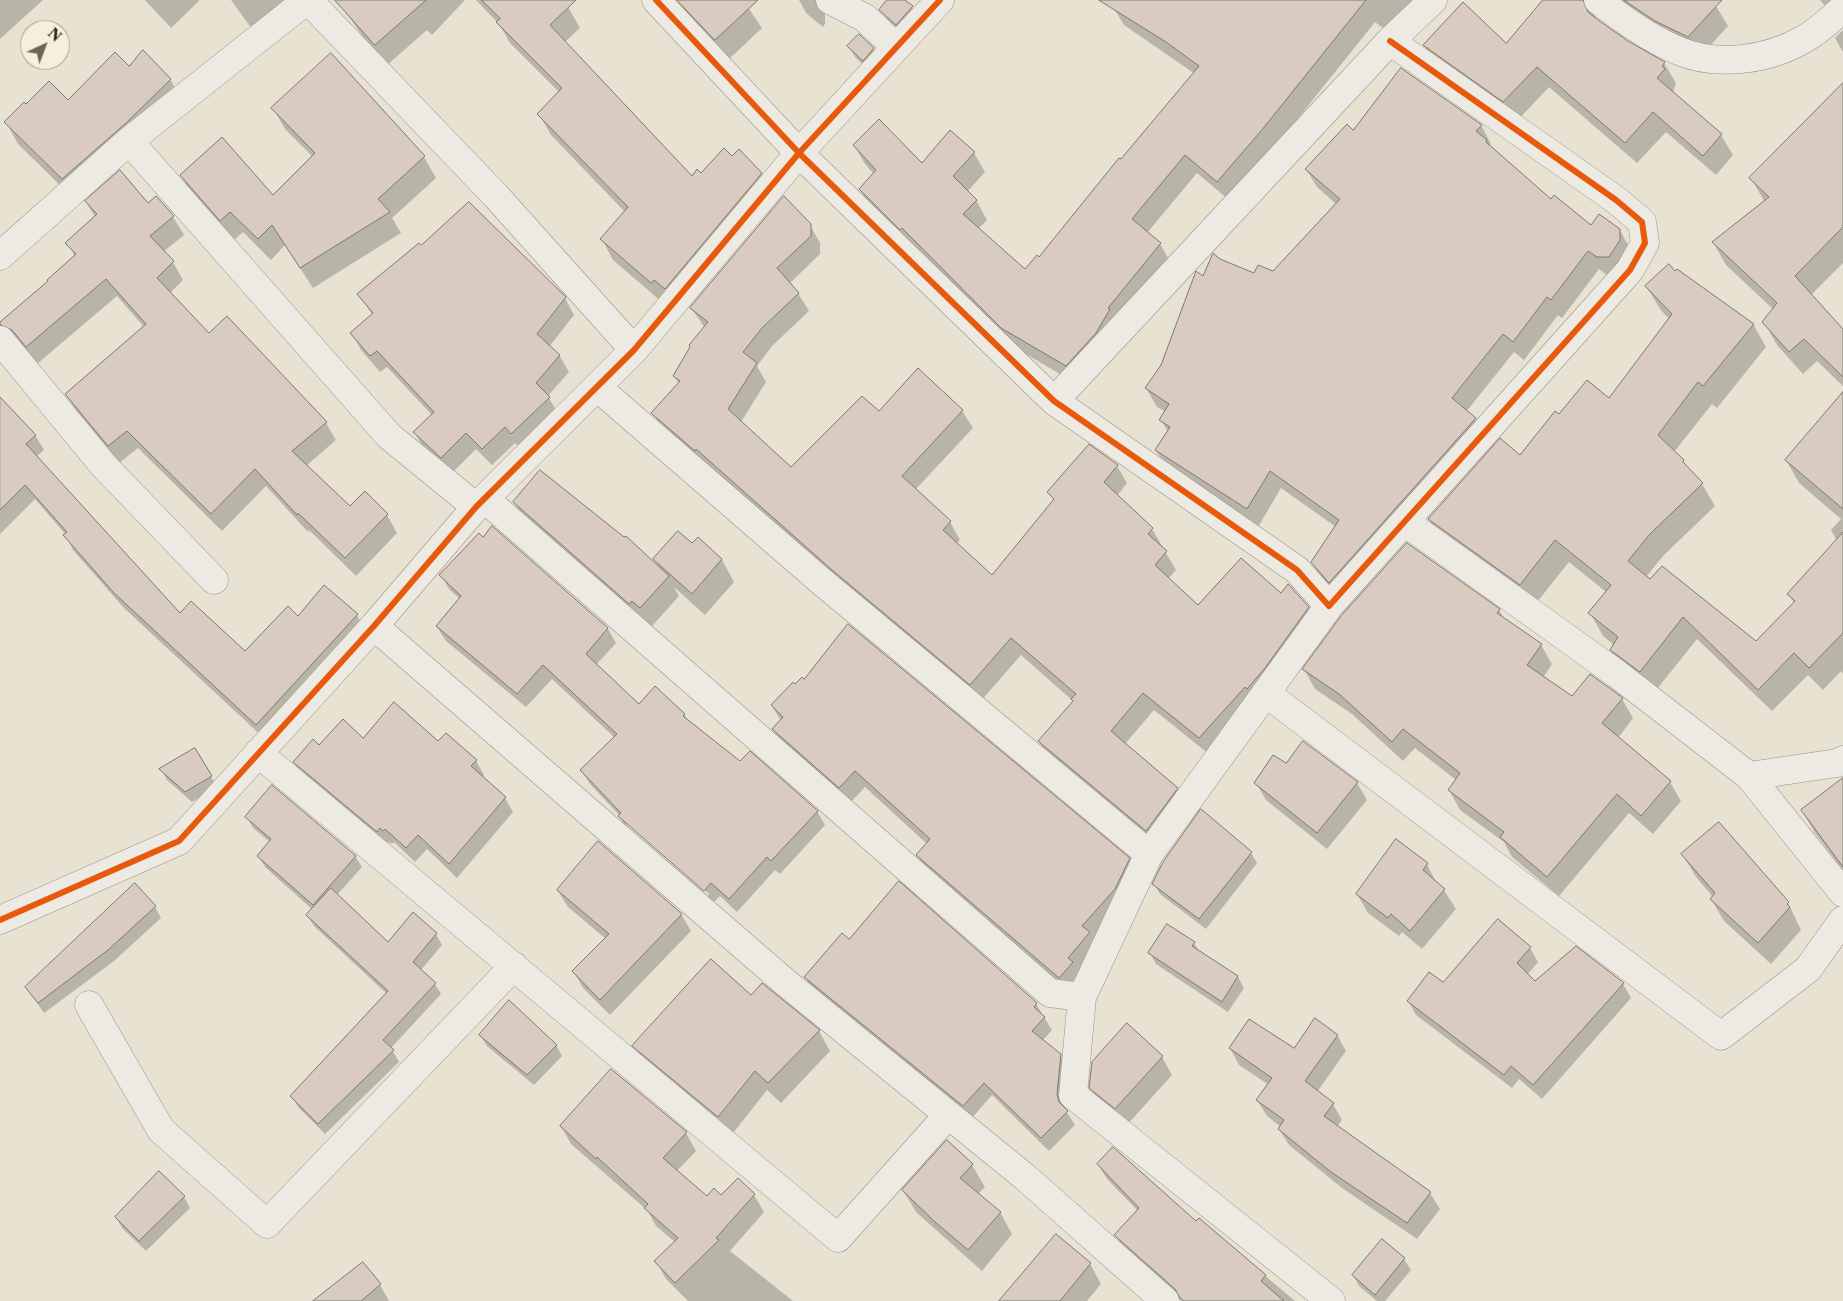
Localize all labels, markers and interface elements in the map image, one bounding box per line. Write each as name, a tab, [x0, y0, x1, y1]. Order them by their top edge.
north arrow	[20, 20, 70, 70]
text: N	[44, 24, 65, 45]

